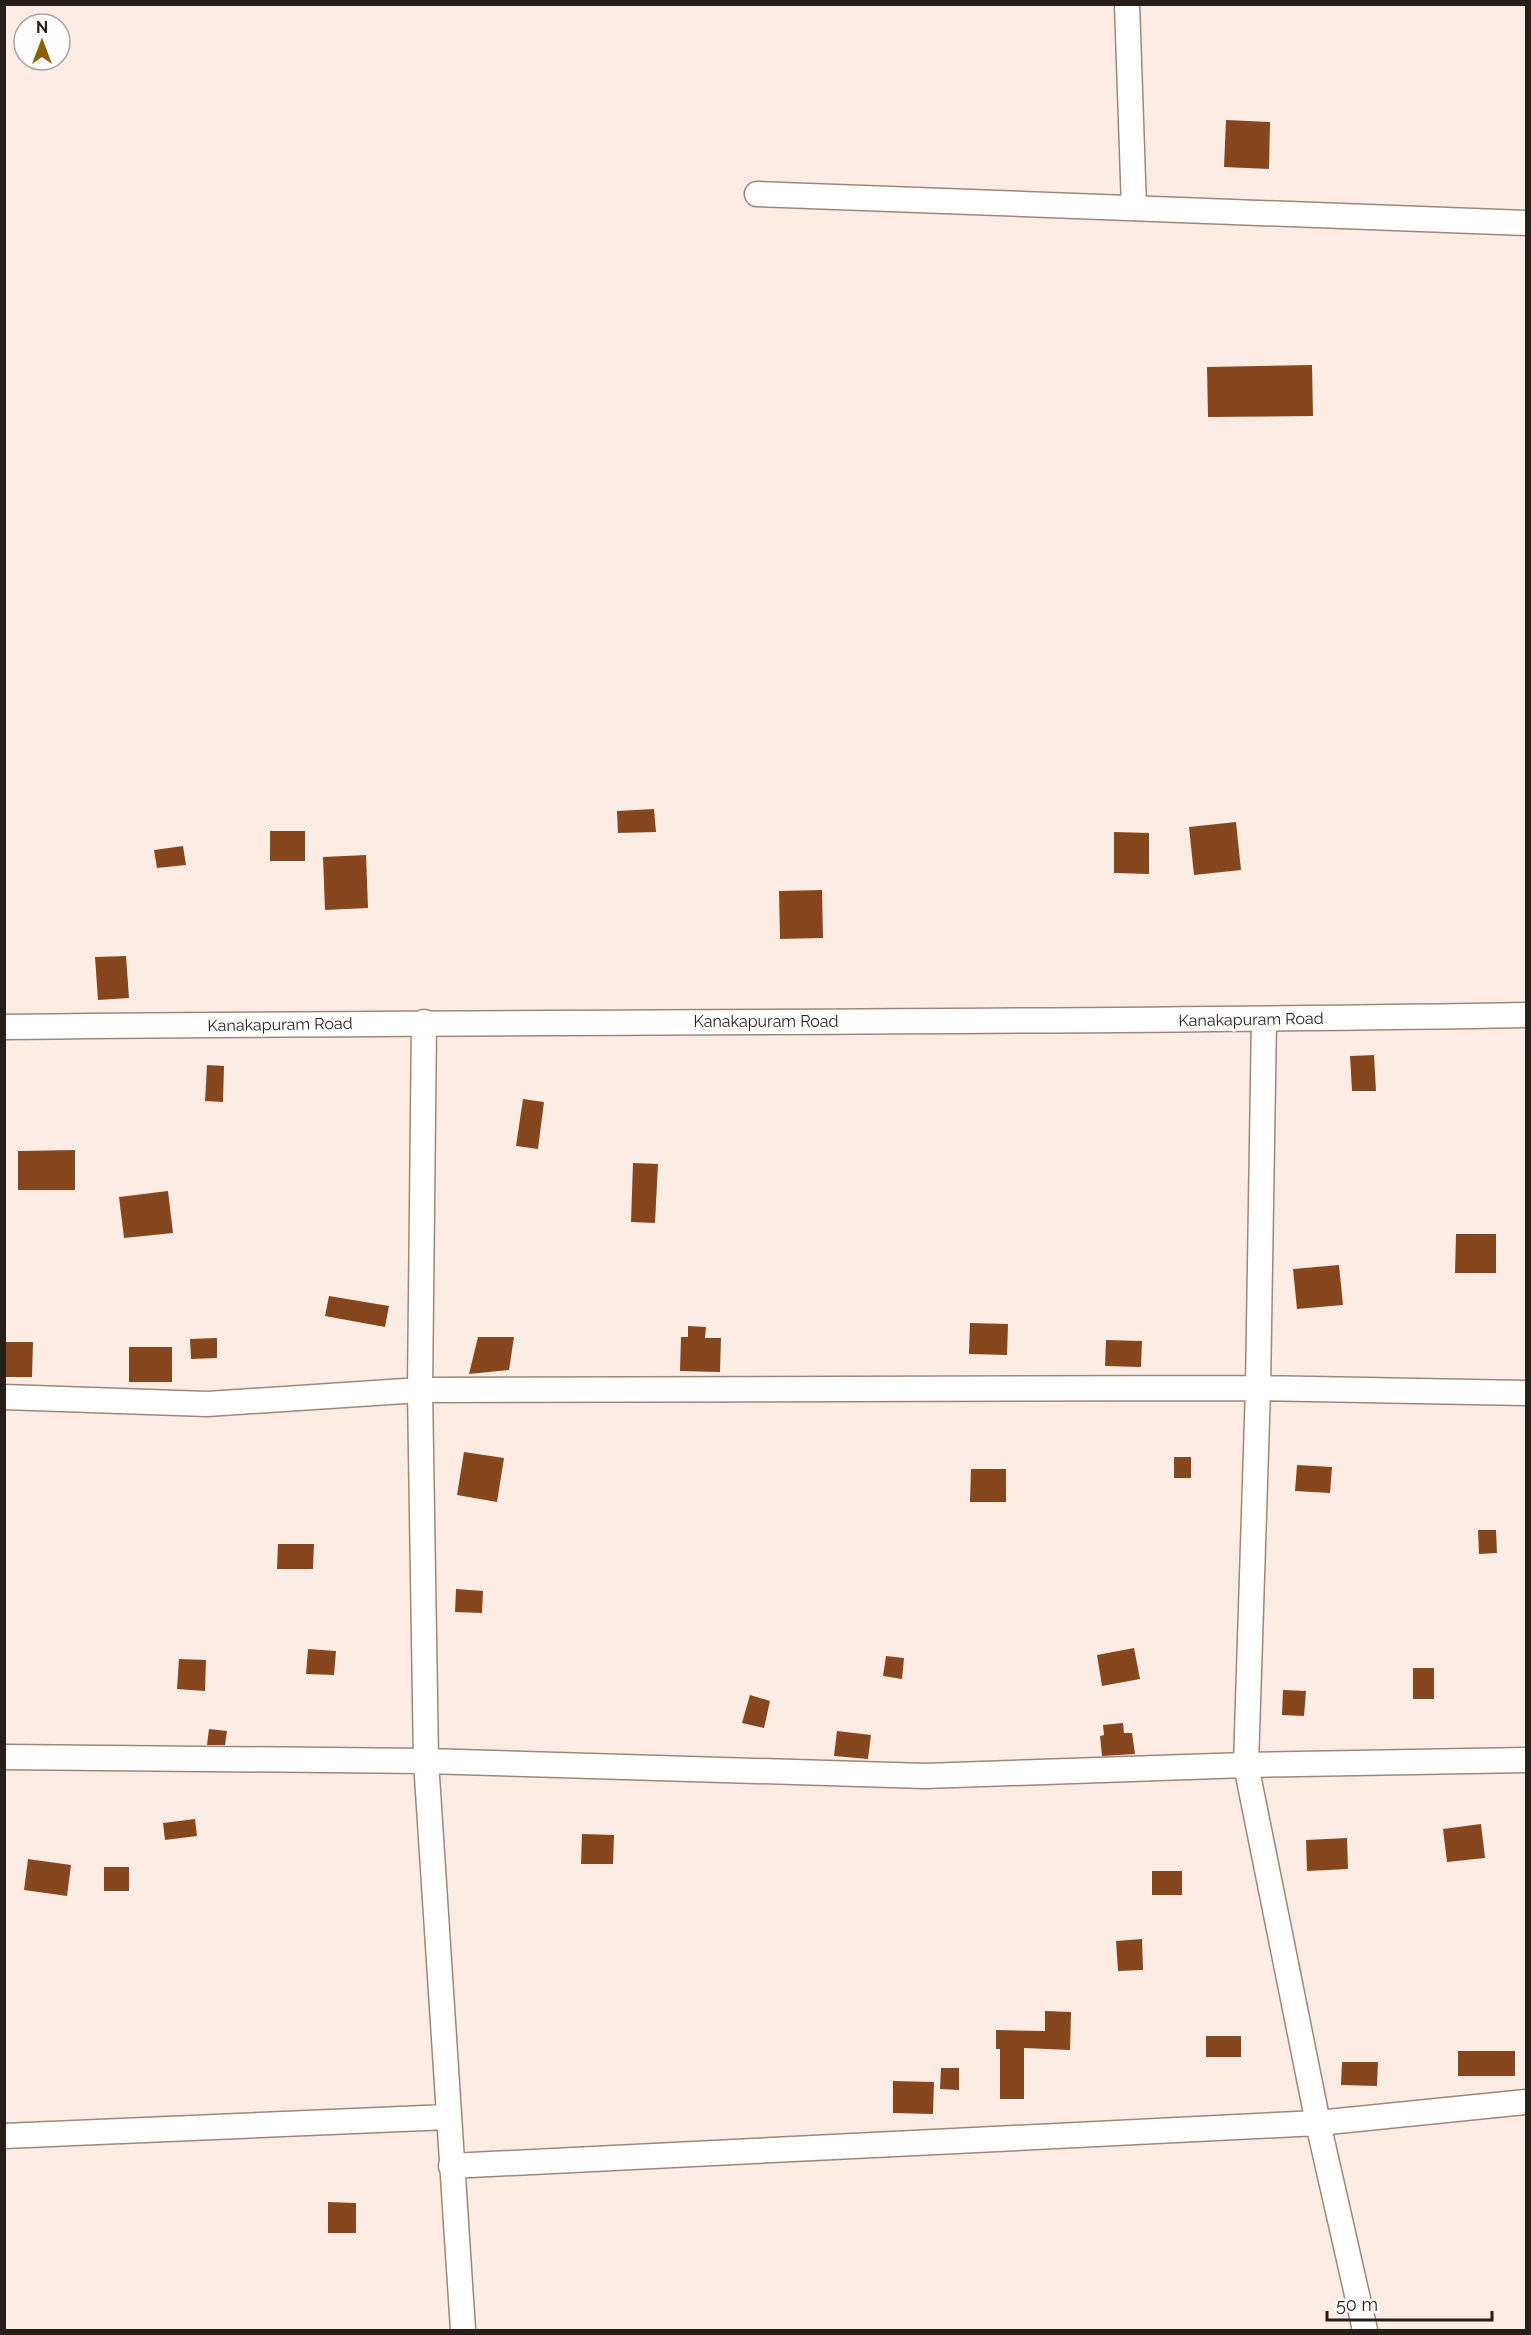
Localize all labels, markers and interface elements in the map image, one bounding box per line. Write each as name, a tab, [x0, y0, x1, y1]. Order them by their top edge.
north arrow	[12, 12, 72, 72]
text: N	[36, 18, 48, 37]
street label: Kanakapuram Road	[1178, 1009, 1324, 1030]
street label: Kanakapuram Road	[693, 1012, 839, 1031]
street label: Kanakapuram Road	[207, 1014, 353, 1035]
scale bar	[1327, 2284, 1492, 2322]
text: 50 m	[1336, 2294, 1378, 2315]

